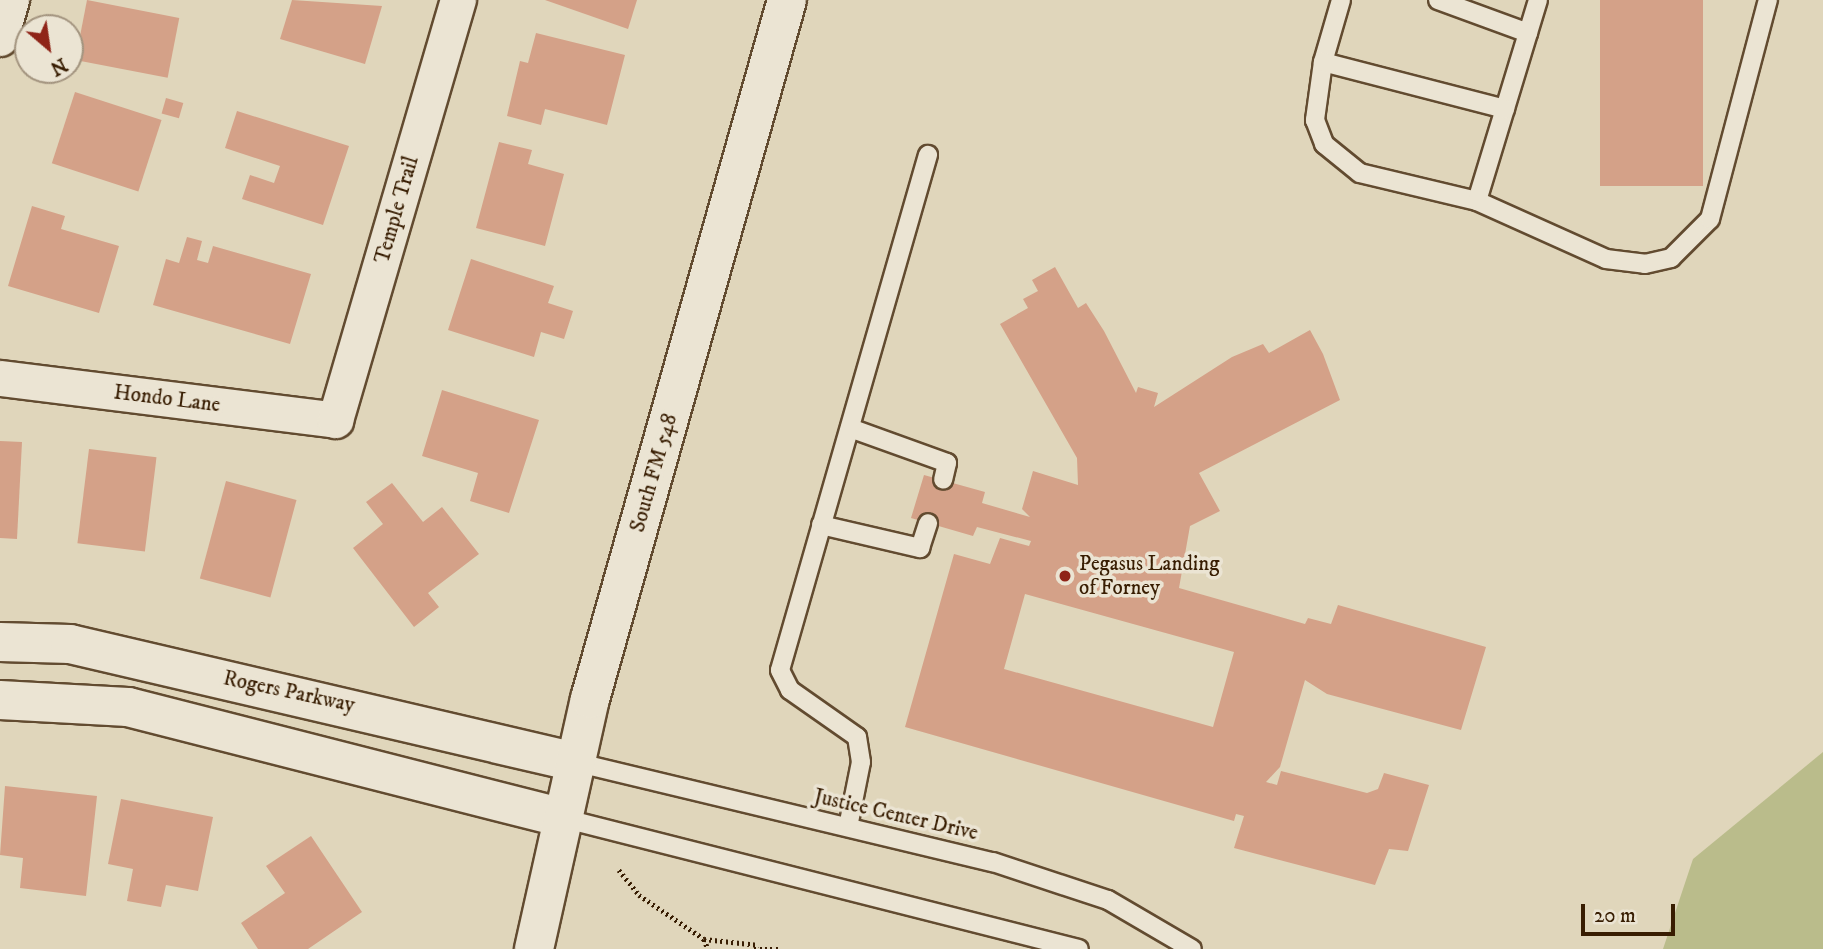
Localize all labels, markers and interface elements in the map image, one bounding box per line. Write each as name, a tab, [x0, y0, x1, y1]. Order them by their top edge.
north arrow	[14, 14, 84, 84]
text: N	[46, 52, 71, 80]
street label: Temple Trail	[370, 153, 424, 267]
street label: Hondo Lane	[112, 380, 222, 418]
street label: South FM 548	[625, 411, 683, 535]
place label: Pegasus Landing of Forney	[1079, 551, 1219, 601]
marker: Pegasus Landing of Forney	[1057, 568, 1073, 584]
street label: Rogers Parkway	[221, 666, 357, 718]
street label: Justice Center Drive	[812, 784, 980, 846]
scale bar	[1585, 890, 1680, 934]
text: 20 m	[1594, 903, 1636, 929]

